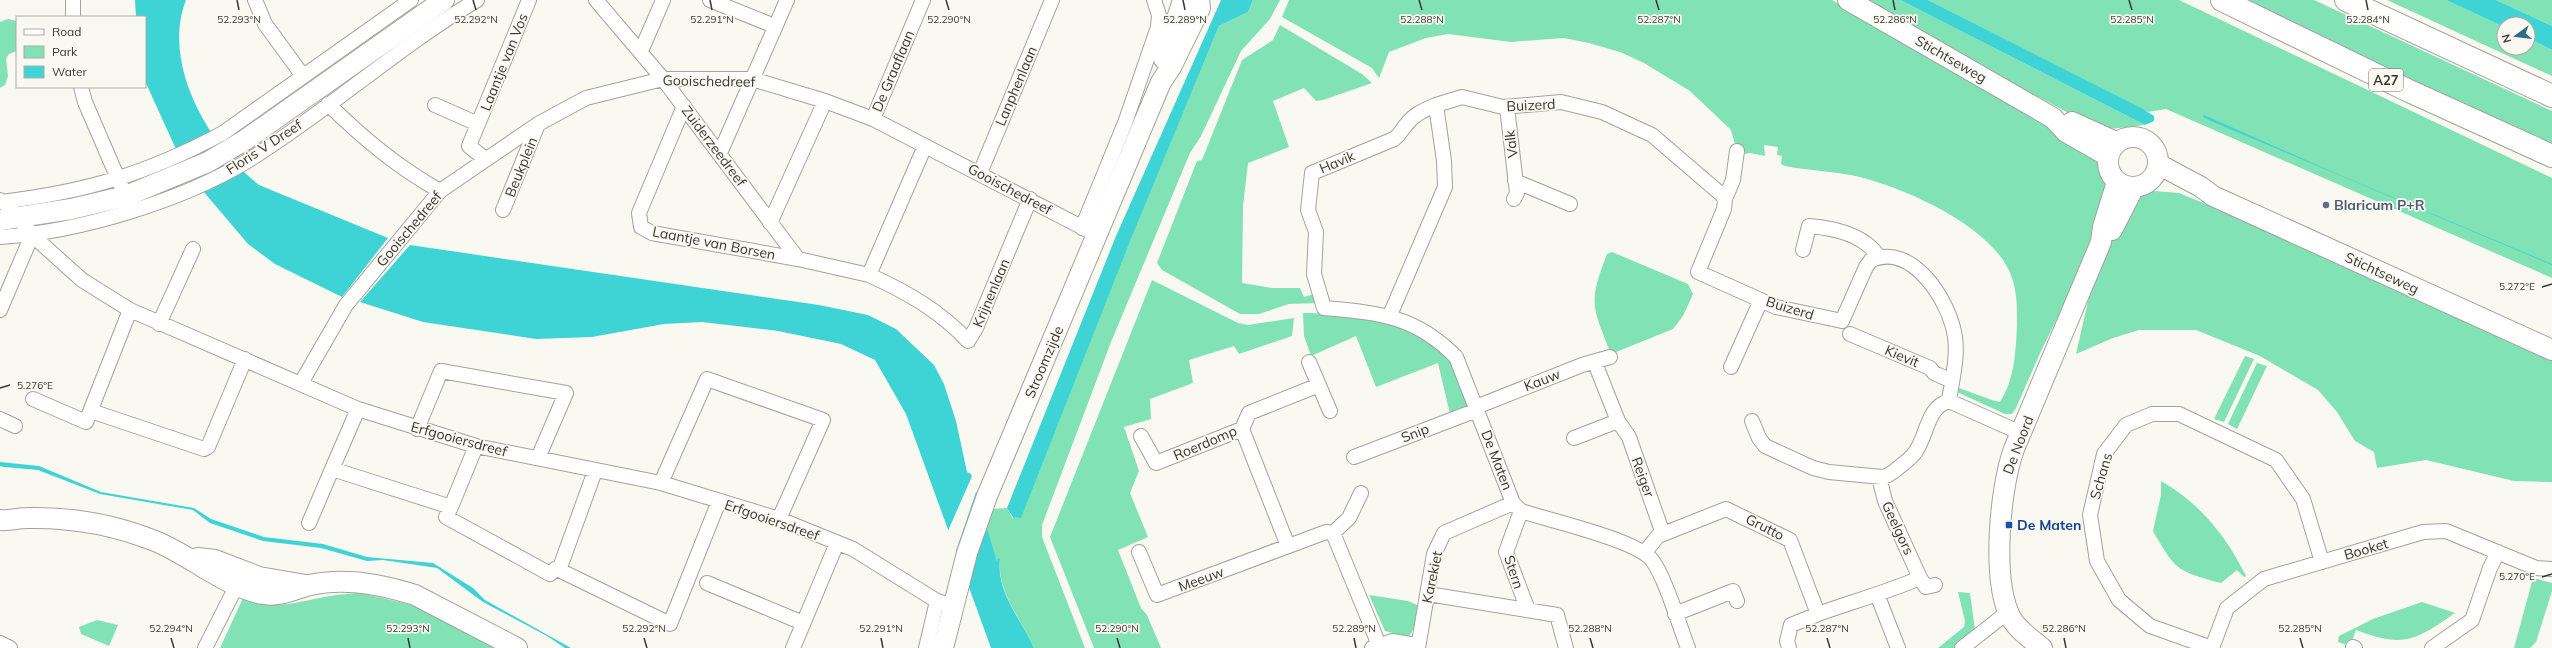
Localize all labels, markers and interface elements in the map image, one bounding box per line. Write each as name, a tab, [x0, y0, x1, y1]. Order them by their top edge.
street label: Laantje van Vos	[476, 11, 532, 113]
text: 52.293°N	[217, 13, 261, 26]
text: 52.292°N	[454, 13, 498, 26]
text: 52.291°N	[690, 13, 734, 26]
text: 52.290°N	[927, 13, 971, 26]
text: 52.289°N	[1163, 13, 1207, 26]
text: 52.288°N	[1400, 13, 1444, 26]
text: 52.287°N	[1637, 13, 1681, 26]
text: 52.286°N	[1873, 13, 1917, 26]
text: 52.285°N	[2110, 13, 2154, 26]
text: 52.284°N	[2346, 13, 2390, 26]
legend	[16, 16, 146, 88]
north arrow	[2496, 16, 2536, 56]
text: Road	[52, 24, 81, 39]
street label: De Graaflaan	[868, 28, 918, 114]
street label: Stichtseweg	[1912, 31, 1990, 87]
text: N	[2499, 33, 2514, 44]
street label: Lanphenlaan	[991, 43, 1041, 129]
text: Park	[52, 44, 78, 59]
text: Water	[52, 64, 88, 79]
road number: A27	[2369, 69, 2403, 91]
street label: Gooischedreef	[663, 71, 756, 91]
street label: Buizerd	[1506, 95, 1556, 115]
street label: Zuiderzeedreef	[678, 102, 750, 190]
street label: Floris V Dreef	[223, 116, 306, 178]
street label: Valk	[1500, 128, 1522, 159]
street label: Beukplein	[501, 134, 541, 200]
street label: Havik	[1316, 146, 1358, 178]
street label: Gooischedreef	[965, 159, 1055, 219]
street label: Gooischedreef	[372, 188, 446, 270]
place label: Blaricum P+R	[2334, 196, 2425, 214]
marker: Blaricum P+R	[2321, 200, 2331, 210]
street label: Laantje van Borsen	[651, 222, 777, 264]
street label: Stichtseweg	[2342, 248, 2422, 298]
street label: Krijnenlaan	[968, 256, 1014, 330]
text: 5.272°E	[2499, 280, 2535, 293]
street label: Buizerd	[1764, 292, 1816, 324]
street label: Stroomzijde	[1021, 323, 1067, 401]
street label: Kievit	[1882, 341, 1922, 371]
street label: Kauw	[1521, 365, 1563, 395]
text: 5.276°E	[17, 379, 53, 392]
street label: De Noord	[1999, 413, 2037, 477]
street label: Erfgooiersdreef	[409, 418, 509, 461]
street label: Snip	[1398, 419, 1432, 447]
street label: Roerdomp	[1171, 422, 1239, 464]
street label: De Maten	[1477, 427, 1517, 493]
street label: Schans	[2086, 451, 2116, 501]
street label: Reiger	[1627, 454, 1659, 500]
street label: Erfgooiersdreef	[722, 495, 822, 545]
street label: Geelgors	[1878, 498, 1918, 558]
street label: Grutto	[1743, 510, 1787, 544]
place label: De Maten	[2017, 516, 2081, 534]
marker: De Maten	[2004, 520, 2014, 530]
street label: Booket	[2342, 534, 2390, 564]
street label: Karekiet	[1418, 549, 1446, 605]
street label: Stern	[1500, 553, 1528, 591]
street label: Meeuw	[1176, 562, 1226, 596]
text: 5.270°E	[2499, 570, 2535, 583]
text: 52.294°N	[149, 622, 193, 635]
text: 52.293°N	[386, 622, 430, 635]
text: 52.292°N	[622, 622, 666, 635]
text: 52.291°N	[859, 622, 903, 635]
text: 52.290°N	[1095, 622, 1139, 635]
text: 52.289°N	[1332, 622, 1376, 635]
text: 52.288°N	[1568, 622, 1612, 635]
text: 52.287°N	[1805, 622, 1849, 635]
text: 52.286°N	[2042, 622, 2086, 635]
text: 52.285°N	[2278, 622, 2322, 635]

